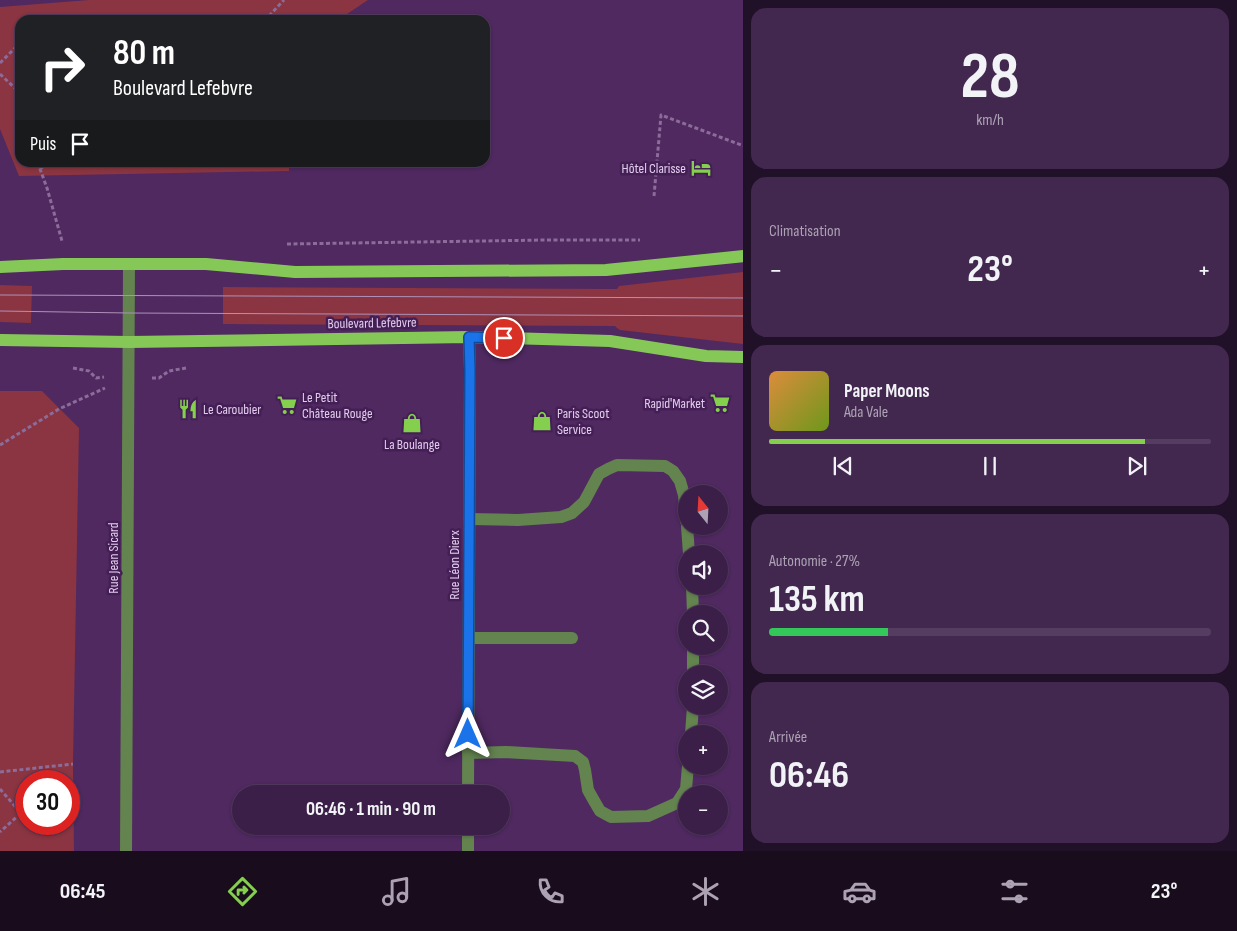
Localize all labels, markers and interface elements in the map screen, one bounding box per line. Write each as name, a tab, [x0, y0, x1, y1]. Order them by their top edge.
text: 80 m	[113, 32, 175, 75]
icon: right	[30, 35, 95, 100]
text: 28	[960, 39, 1020, 117]
text: Boulevard Lefebvre	[113, 75, 253, 102]
text: km/h	[976, 111, 1004, 130]
icon: arrive	[66, 130, 94, 158]
text: Puis	[30, 133, 56, 156]
hotel icon: Hôtel Clarisse	[690, 157, 712, 179]
place label: Hôtel Clarisse	[622, 160, 686, 177]
text: Climatisation	[769, 222, 841, 241]
text: 23°	[967, 247, 1013, 292]
text: −	[769, 254, 783, 287]
text: +	[1197, 254, 1211, 287]
street label: Boulevard Lefebvre	[327, 314, 417, 332]
pin	[483, 317, 525, 359]
icon: arrive	[490, 324, 518, 352]
text: Paper Moons	[844, 380, 930, 403]
place label: Le Petit Château Rouge	[302, 389, 373, 422]
supermarket icon: Rapid'Market	[709, 392, 731, 414]
supermarket icon: Le Petit Château Rouge	[276, 394, 298, 416]
place label: Rapid'Market	[644, 395, 705, 412]
restaurant icon: Le Caroubier	[177, 398, 199, 420]
place label: Le Caroubier	[203, 401, 261, 418]
text: Ada Vale	[844, 403, 888, 422]
place label: Paris Scoot Service	[557, 405, 609, 438]
shop icon: Paris Scoot Service	[531, 410, 553, 432]
shop icon: La Boulange	[401, 412, 423, 434]
place label: La Boulange	[384, 436, 440, 453]
icon: previous	[829, 452, 857, 480]
icon: pause	[976, 452, 1004, 480]
icon: next	[1123, 452, 1151, 480]
north arrow	[678, 485, 728, 535]
map controls	[678, 485, 728, 835]
street label: Rue Jean Sicard	[105, 522, 122, 594]
street label: Rue Léon Dierx	[446, 530, 463, 600]
button: sound	[678, 545, 728, 595]
text: Autonomie · 27%	[769, 552, 860, 571]
text: 135 km	[769, 577, 865, 622]
button: search	[678, 605, 728, 655]
button: layers	[678, 665, 728, 715]
position arrow	[441, 707, 493, 759]
button: +	[678, 725, 728, 775]
text: Arrivée	[769, 728, 807, 747]
text: 06:46	[769, 753, 849, 798]
speed limit sign: 30	[15, 770, 80, 835]
button: −	[678, 785, 728, 835]
text: 06:46 · 1 min · 90 m	[306, 798, 436, 821]
icon: directions	[225, 874, 260, 909]
icon: music	[379, 874, 414, 909]
icon: phone	[533, 874, 568, 909]
icon: climate	[688, 874, 723, 909]
icon: car	[842, 874, 877, 909]
icon: filters	[997, 874, 1032, 909]
text: 06:45	[60, 878, 105, 905]
text: 23°	[1151, 878, 1177, 905]

